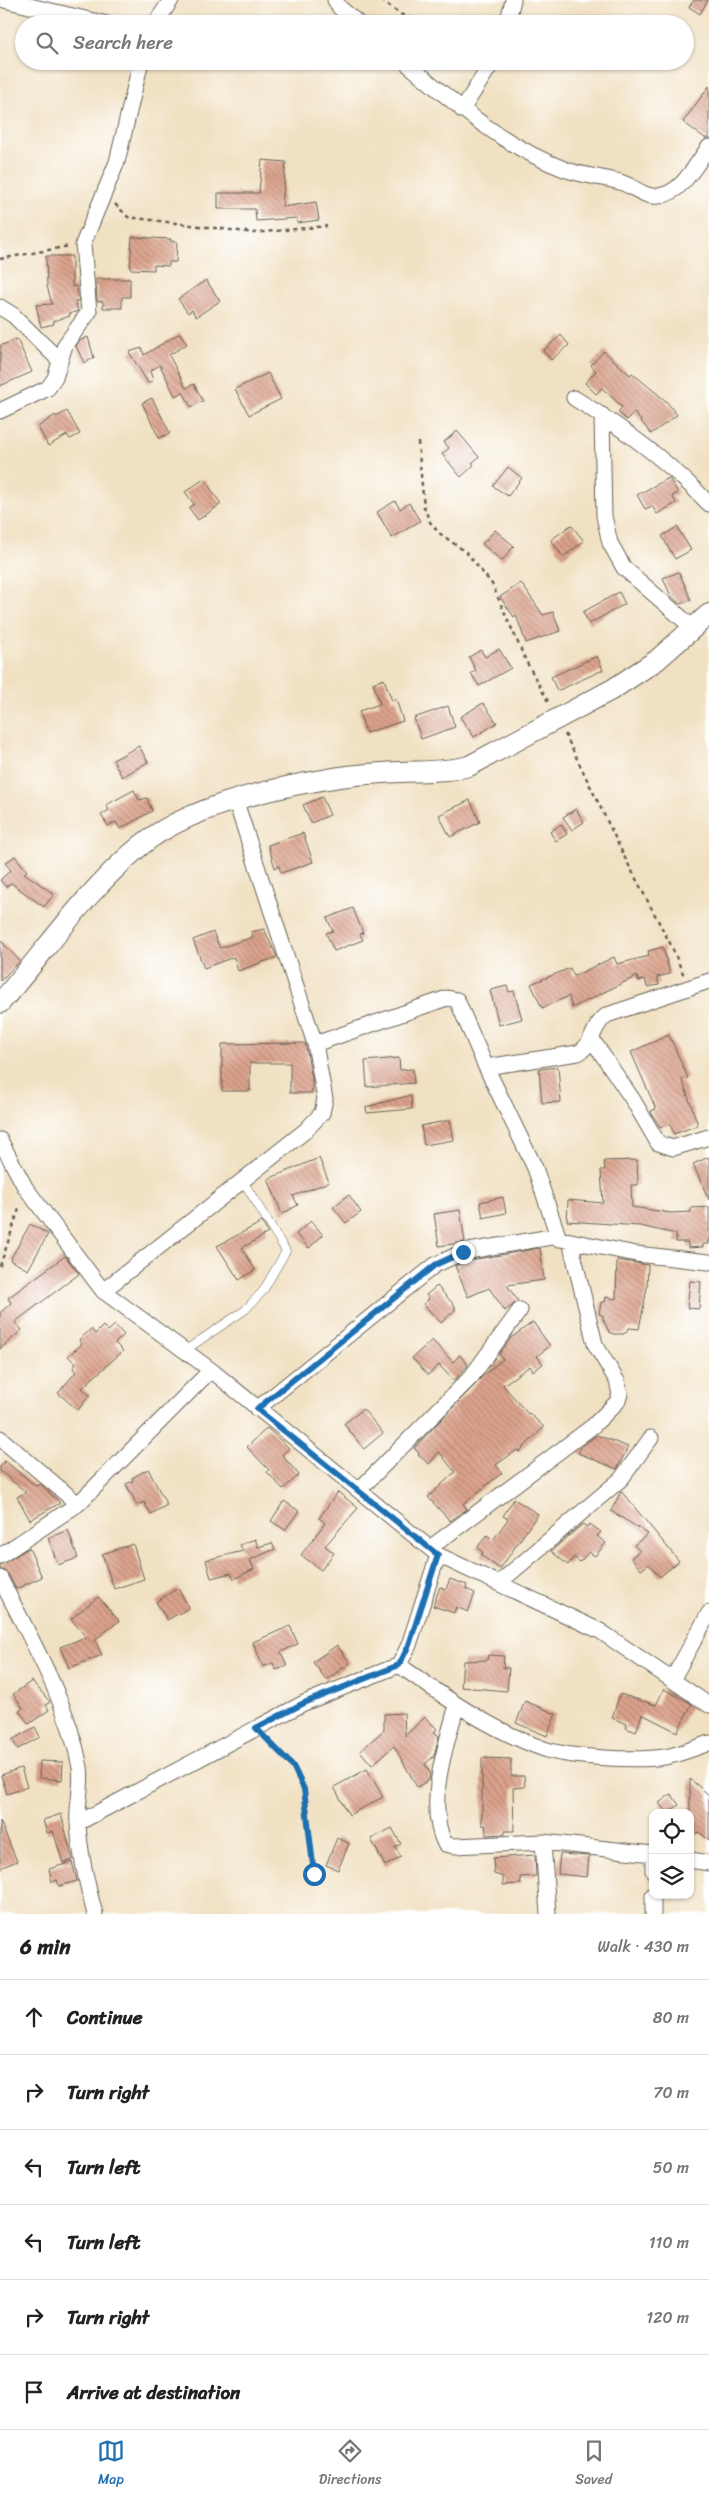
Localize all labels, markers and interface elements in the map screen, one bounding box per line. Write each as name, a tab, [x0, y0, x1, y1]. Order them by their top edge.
search box	[15, 15, 694, 70]
text: Search here	[73, 26, 173, 59]
icon: search	[33, 29, 61, 57]
route end	[452, 1241, 475, 1264]
map controls	[649, 1809, 694, 1899]
button: locate	[649, 1809, 694, 1854]
button: layers	[649, 1854, 694, 1899]
route start	[303, 1863, 326, 1886]
text: 6 min	[20, 1928, 71, 1966]
text: Walk · 430 m	[598, 1932, 689, 1961]
text: Continue	[67, 2001, 143, 2034]
icon: ahead	[20, 2003, 48, 2031]
text: 80 m	[653, 2003, 689, 2032]
text: Turn right	[67, 2076, 149, 2109]
icon: right	[20, 2078, 48, 2106]
text: 70 m	[653, 2078, 689, 2107]
text: Turn left	[67, 2151, 140, 2184]
icon: left	[20, 2153, 48, 2181]
text: 50 m	[653, 2153, 689, 2182]
text: Turn left	[67, 2226, 140, 2259]
icon: left	[20, 2228, 48, 2256]
text: 110 m	[649, 2228, 689, 2257]
text: Turn right	[67, 2301, 149, 2334]
icon: right	[20, 2303, 48, 2331]
text: 120 m	[646, 2303, 689, 2332]
text: Arrive at destination	[67, 2376, 240, 2409]
icon: arrive	[20, 2378, 48, 2406]
tab: Map	[97, 2437, 125, 2492]
tab: Directions	[319, 2437, 381, 2492]
tab: Saved	[575, 2437, 612, 2492]

